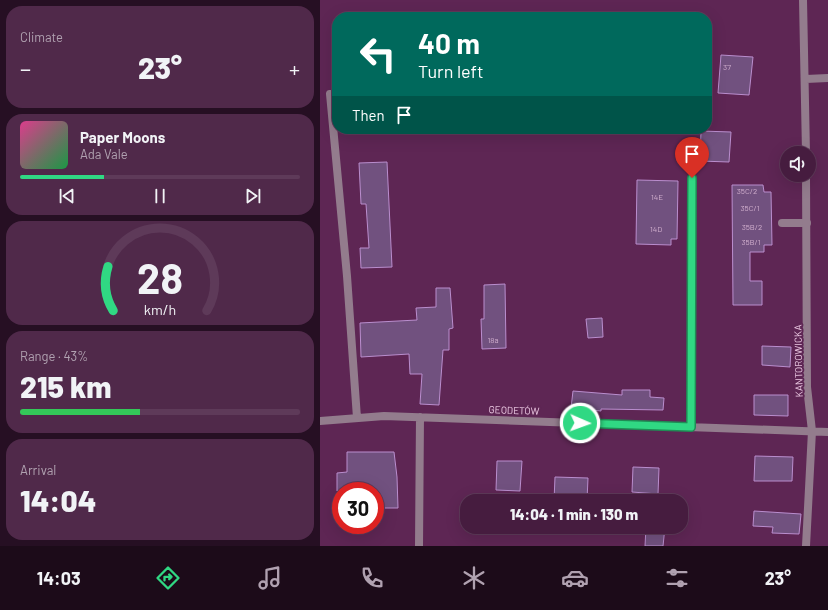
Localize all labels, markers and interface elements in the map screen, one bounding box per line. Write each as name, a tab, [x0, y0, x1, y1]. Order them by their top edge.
text: 40 m	[418, 26, 480, 60]
icon: left	[352, 28, 404, 80]
text: Climate	[20, 29, 63, 45]
text: 23°	[138, 49, 182, 85]
text: −	[20, 55, 31, 81]
text: +	[289, 55, 300, 81]
text: Turn left	[418, 60, 484, 82]
house number: 37	[723, 62, 731, 72]
icon: arrive	[393, 104, 415, 126]
text: Then	[352, 106, 385, 124]
text: Paper Moons	[80, 128, 165, 146]
pin	[675, 137, 709, 178]
icon: arrive	[681, 143, 703, 165]
text: Ada Vale	[80, 146, 128, 162]
map controls	[780, 146, 816, 182]
button: sound	[780, 146, 816, 182]
icon: previous	[56, 185, 78, 207]
icon: pause	[149, 185, 171, 207]
icon: next	[242, 185, 264, 207]
house number: 35C/2	[737, 186, 757, 196]
house number: 14E	[651, 192, 663, 202]
house number: 35C/1	[740, 203, 760, 213]
house number: 35B/2	[742, 222, 762, 232]
house number: 14D	[650, 224, 662, 234]
house number: 35B/1	[741, 237, 761, 247]
text: 28	[137, 252, 183, 302]
text: km/h	[144, 301, 176, 318]
street label: KANTOROWICKA	[791, 324, 805, 398]
house number: 18a	[487, 335, 499, 345]
text: Range · 43%	[20, 348, 88, 364]
text: 215 km	[20, 368, 112, 404]
position arrow	[559, 402, 601, 444]
street label: GEODETÓW	[488, 403, 540, 417]
text: Arrival	[20, 462, 56, 478]
text: 14:04	[20, 482, 96, 518]
speed limit sign: 30	[332, 482, 384, 534]
text: 14:04 · 1 min · 130 m	[510, 505, 638, 523]
icon: directions	[154, 564, 182, 592]
icon: music	[256, 564, 284, 592]
icon: phone	[358, 564, 386, 592]
icon: climate	[460, 564, 488, 592]
icon: car	[561, 564, 589, 592]
icon: filters	[663, 564, 691, 592]
text: 14:03	[37, 567, 81, 589]
text: 23°	[765, 567, 791, 589]

